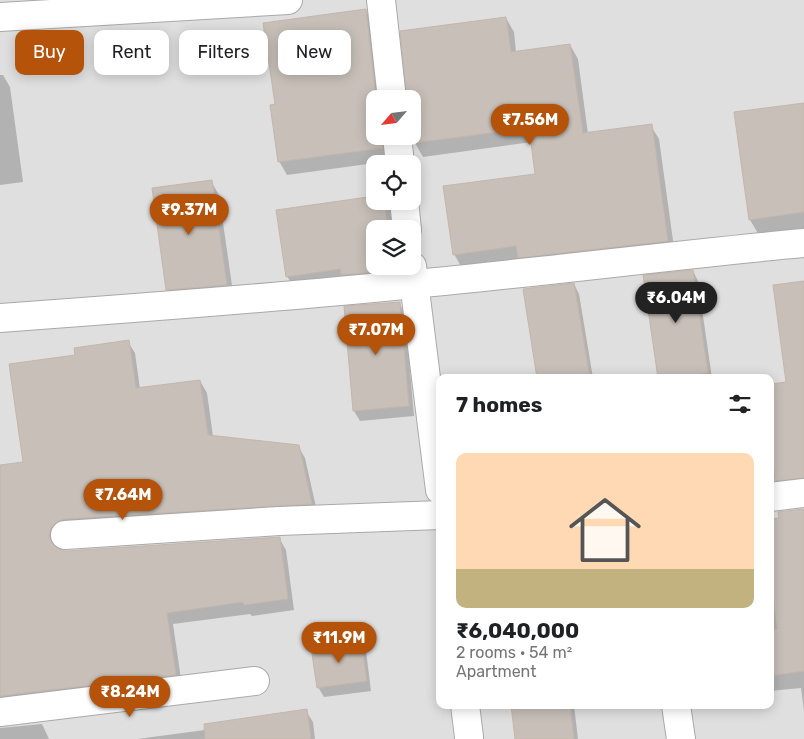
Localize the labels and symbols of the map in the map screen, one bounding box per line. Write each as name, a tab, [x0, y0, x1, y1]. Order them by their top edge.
north arrow	[366, 90, 421, 145]
pin: ₹7.56M	[489, 104, 571, 146]
pin: ₹9.37M	[148, 194, 230, 236]
pin: ₹6.04M	[635, 282, 717, 324]
pin: ₹7.07M	[335, 314, 417, 356]
pin: ₹7.64M	[82, 478, 164, 521]
pin: ₹11.9M	[298, 622, 380, 664]
pin: ₹8.24M	[89, 676, 171, 718]

